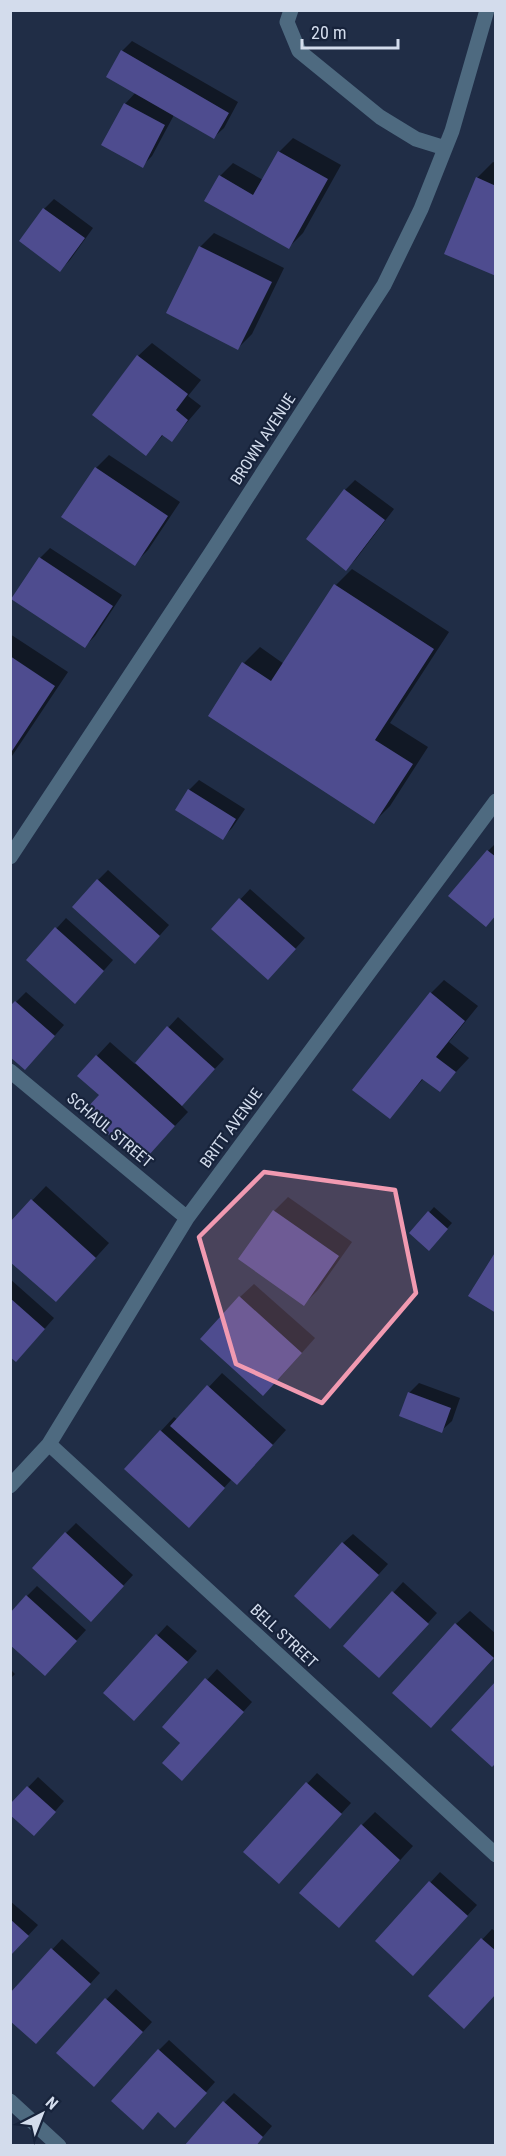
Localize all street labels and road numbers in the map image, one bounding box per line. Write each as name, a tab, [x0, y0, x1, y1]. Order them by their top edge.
street label: BROWN AVENUE	[226, 390, 300, 488]
street label: BRITT AVENUE	[196, 1085, 266, 1171]
street label: SCHAUL STREET	[63, 1089, 157, 1171]
street label: BELL STREET	[246, 1600, 322, 1672]

